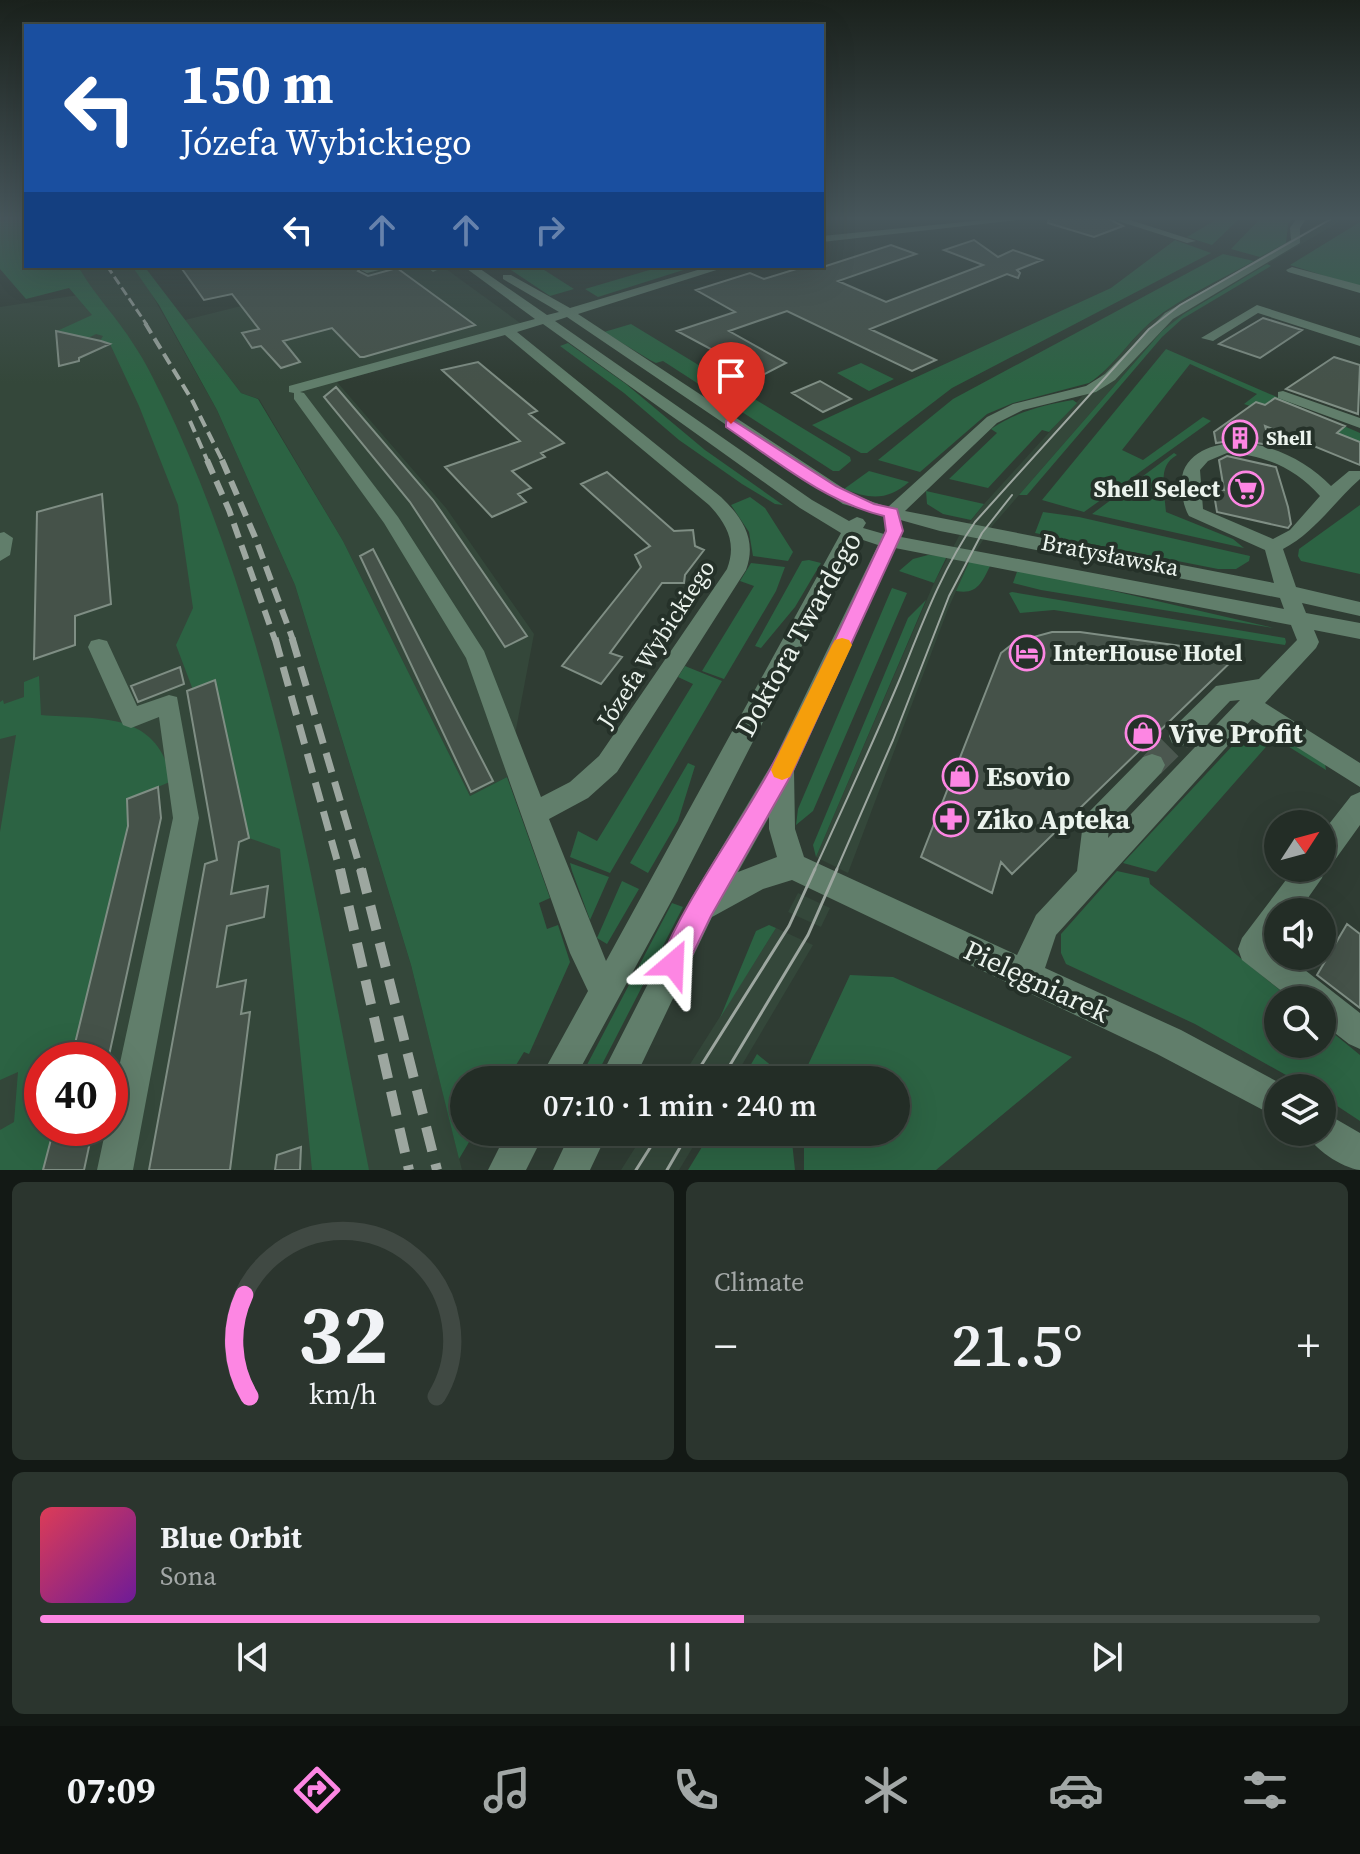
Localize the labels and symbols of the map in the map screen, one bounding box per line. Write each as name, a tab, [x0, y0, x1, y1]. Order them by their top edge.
pin	[697, 342, 765, 424]
building icon: Shell	[1221, 419, 1259, 457]
place label: Shell	[1266, 424, 1312, 452]
supermarket icon: Shell Select	[1227, 470, 1265, 508]
place label: Shell Select	[1093, 472, 1220, 505]
street label: Doktora Twardego	[726, 525, 870, 743]
street label: Bratysławska	[1038, 525, 1182, 584]
street label: Józefa Wybickiego	[588, 553, 722, 735]
hotel icon: InterHouse Hotel	[1008, 634, 1046, 672]
place label: InterHouse Hotel	[1053, 636, 1243, 669]
shop icon: Vive Profit	[1124, 714, 1162, 752]
place label: Vive Profit	[1169, 714, 1304, 752]
shop icon: Esovio	[941, 757, 979, 795]
place label: Esovio	[986, 757, 1071, 795]
pharmacy icon: Ziko Apteka	[932, 800, 970, 838]
place label: Ziko Apteka	[977, 800, 1130, 838]
north arrow	[1264, 810, 1336, 882]
position arrow	[631, 922, 715, 1006]
street label: Pielęgniarek	[958, 931, 1117, 1032]
speed limit sign: 40	[24, 1042, 128, 1146]

